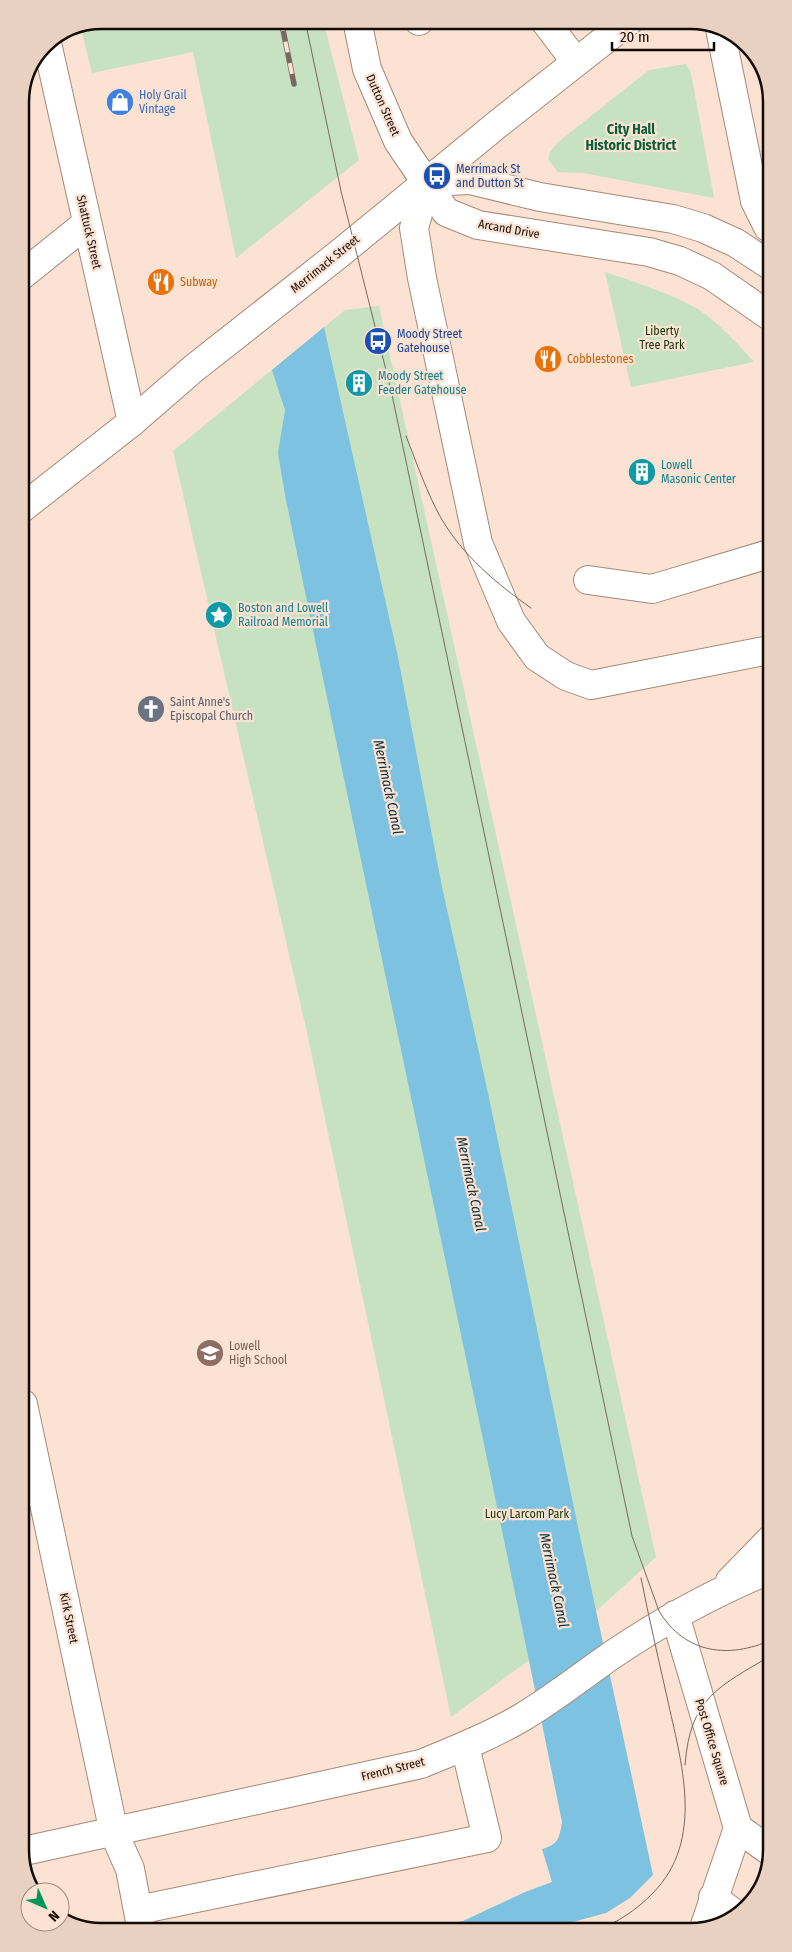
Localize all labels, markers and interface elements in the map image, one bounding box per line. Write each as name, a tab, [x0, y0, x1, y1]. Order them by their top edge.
scale bar	[612, 20, 714, 52]
text: 20 m	[620, 28, 650, 46]
street label: Dutton Street	[363, 72, 403, 138]
shop icon: Holy Grail Vintage	[105, 87, 135, 117]
place label: Holy Grail Vintage	[139, 88, 187, 116]
district label: City Hall Historic District	[586, 121, 678, 154]
bus stop icon: Merrimack St and Dutton St	[422, 161, 452, 191]
place label: Merrimack St and Dutton St	[456, 162, 524, 190]
street label: Shattuck Street	[74, 194, 104, 270]
street label: Arcand Drive	[477, 217, 541, 241]
street label: Merrimack Street	[288, 232, 362, 296]
restaurant icon: Subway	[146, 267, 176, 297]
place label: Subway	[180, 275, 218, 289]
park label: Liberty Tree Park	[639, 324, 685, 352]
bus stop icon: Moody Street Gatehouse	[363, 326, 393, 356]
place label: Moody Street Gatehouse	[397, 327, 462, 355]
restaurant icon: Cobblestones	[533, 344, 563, 374]
place label: Cobblestones	[567, 352, 634, 366]
building icon: Moody Street Feeder Gatehouse	[344, 368, 374, 398]
place label: Moody Street Feeder Gatehouse	[378, 369, 467, 397]
building icon: Lowell Masonic Center	[627, 457, 657, 487]
place label: Lowell Masonic Center	[661, 458, 737, 486]
place icon: Boston and Lowell Railroad Memorial	[204, 600, 234, 630]
place label: Boston and Lowell Railroad Memorial	[238, 601, 328, 629]
church icon: Saint Anne's Episcopal Church	[136, 694, 166, 724]
place label: Saint Anne's Episcopal Church	[170, 695, 253, 723]
water label: Merrimack Canal	[370, 738, 406, 836]
water label: Merrimack Canal	[453, 1135, 489, 1233]
school or university icon: Lowell High School	[195, 1338, 225, 1368]
place label: Lowell High School	[229, 1339, 287, 1367]
park label: Lucy Larcom Park	[485, 1507, 570, 1521]
water label: Merrimack Canal	[536, 1531, 572, 1629]
street label: Kirk Street	[57, 1591, 81, 1645]
street label: Post Office Square	[692, 1697, 732, 1787]
street label: French Street	[360, 1754, 426, 1784]
north arrow	[20, 1882, 70, 1932]
text: N	[45, 1907, 63, 1925]

